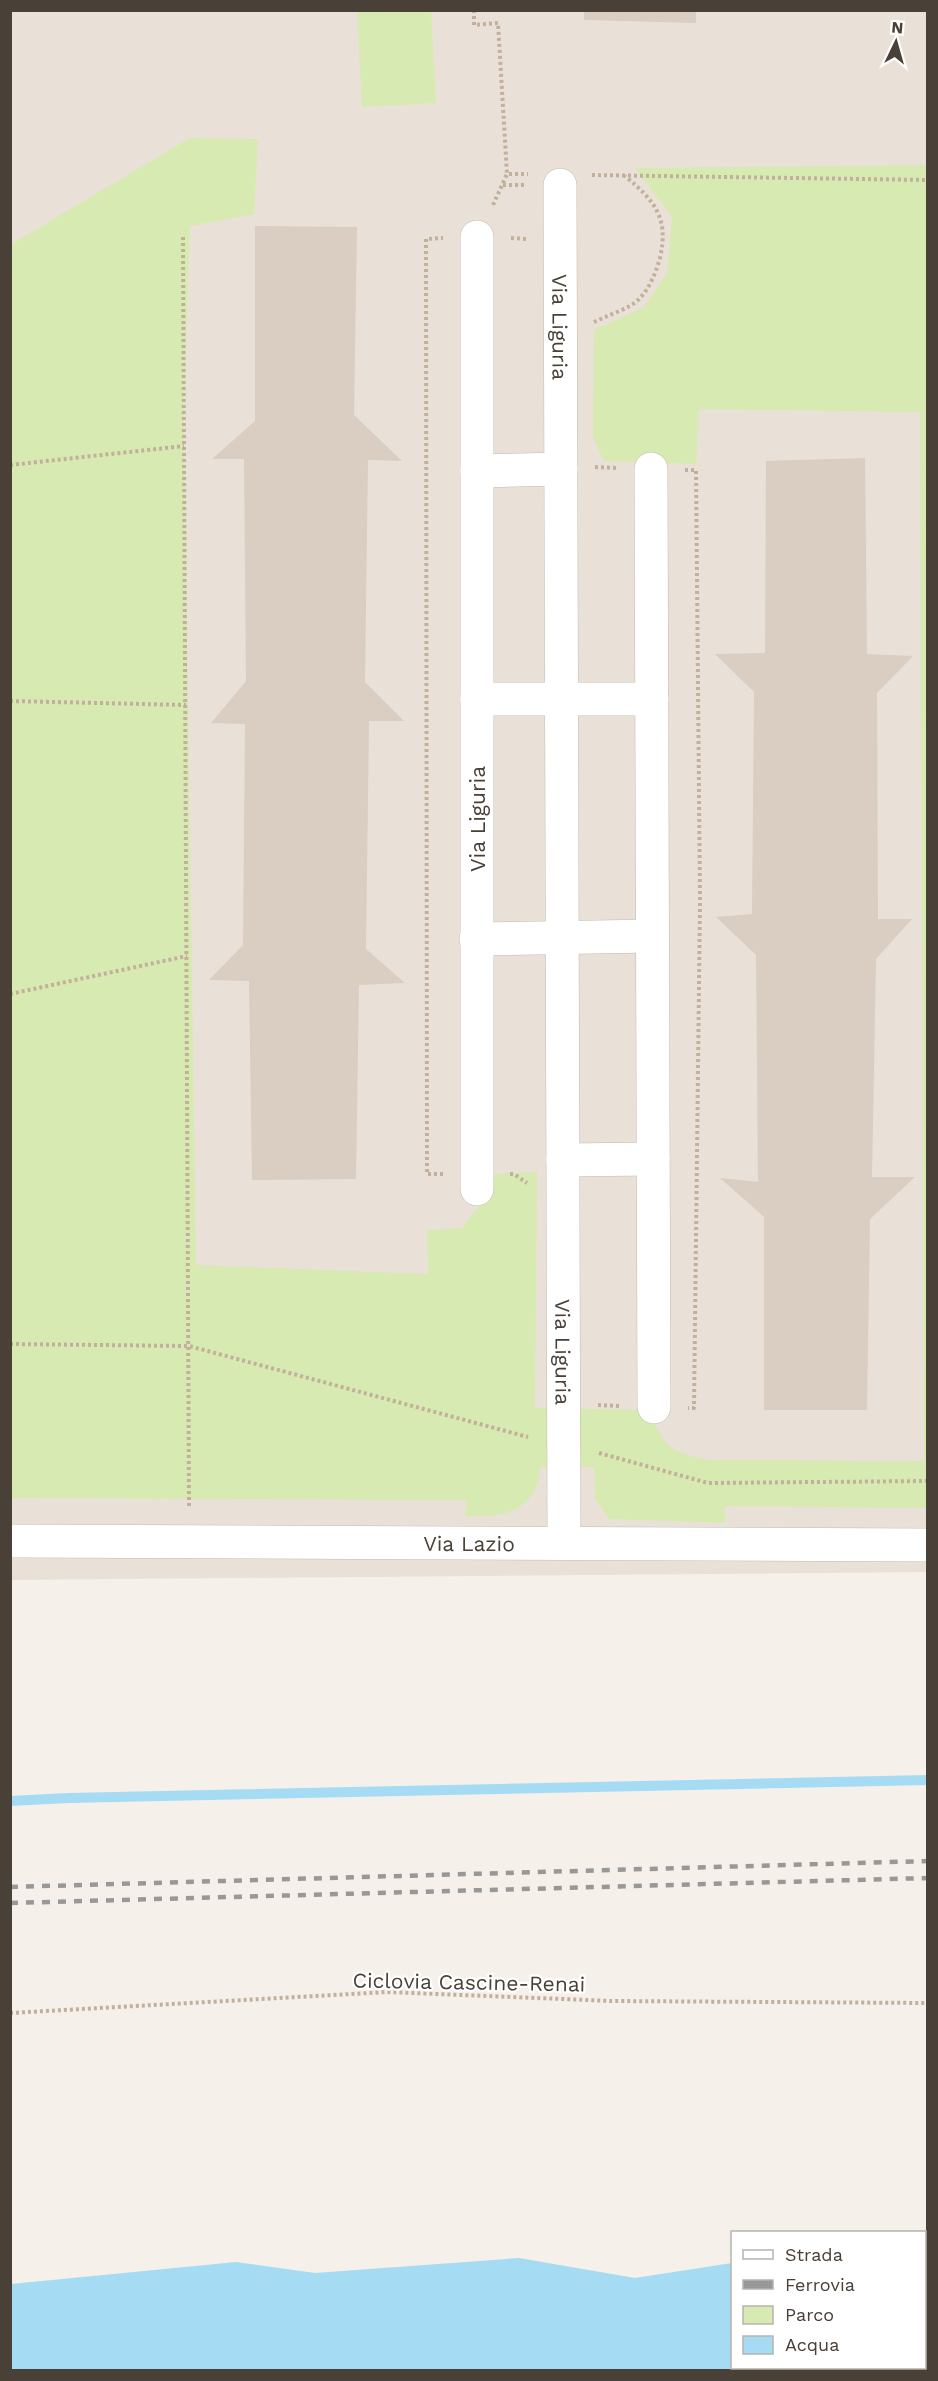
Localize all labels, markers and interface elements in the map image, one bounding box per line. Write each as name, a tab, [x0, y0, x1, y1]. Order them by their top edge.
north arrow	[866, 12, 926, 72]
text: N	[891, 18, 904, 38]
street label: Via Liguria	[548, 274, 573, 380]
street label: Via Liguria	[465, 766, 490, 872]
street label: Via Liguria	[551, 1299, 576, 1405]
street label: Via Lazio	[423, 1530, 515, 1556]
street label: Ciclovia Cascine-Renai	[353, 1967, 585, 1997]
legend	[731, 2231, 926, 2369]
text: Strada	[785, 2244, 843, 2265]
text: Ferrovia	[785, 2274, 855, 2295]
text: Parco	[785, 2304, 834, 2325]
text: Acqua	[785, 2334, 839, 2355]

